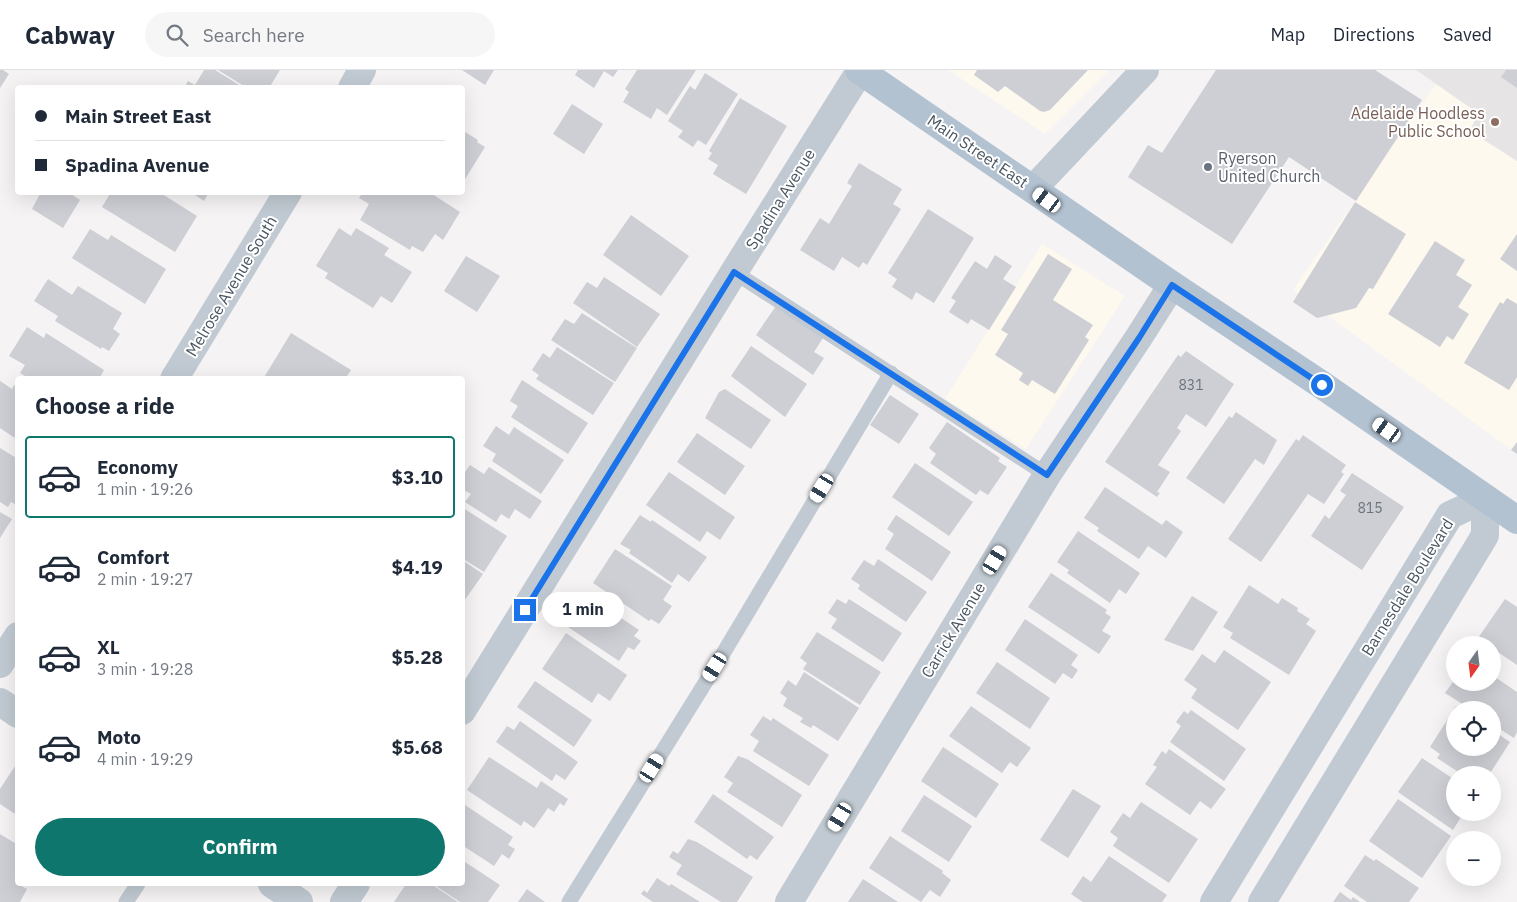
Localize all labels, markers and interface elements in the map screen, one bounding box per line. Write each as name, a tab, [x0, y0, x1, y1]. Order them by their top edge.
search box	[145, 12, 495, 57]
text: Cabway	[25, 19, 115, 51]
icon: search	[163, 21, 191, 49]
text: Search here	[203, 23, 305, 47]
text: Map	[1270, 23, 1305, 46]
text: Directions	[1333, 23, 1415, 46]
text: Saved	[1443, 23, 1492, 46]
place label: Adelaide Hoodless Public School	[1351, 103, 1485, 141]
text: Main Street East	[65, 104, 211, 128]
street label: Main Street East	[924, 110, 1032, 192]
marker: Adelaide Hoodless Public School	[1489, 116, 1501, 128]
street label: Spadina Avenue	[741, 145, 819, 253]
place label: Ryerson United Church	[1218, 148, 1320, 186]
text: Spadina Avenue	[65, 153, 209, 177]
marker: Ryerson United Church	[1202, 161, 1214, 173]
car	[1030, 185, 1063, 215]
street label: Melrose Avenue South	[181, 212, 281, 360]
route start	[1311, 374, 1333, 396]
house number: 831	[1178, 376, 1204, 394]
text: Choose a ride	[35, 391, 175, 420]
car	[1370, 415, 1403, 445]
icon: car	[37, 455, 82, 500]
text: Economy	[97, 455, 178, 479]
text: $3.10	[391, 465, 443, 489]
car	[807, 471, 836, 505]
text: 1 min · 19:26	[97, 479, 193, 499]
house number: 815	[1357, 499, 1383, 517]
street label: Barnesdale Boulevard	[1357, 515, 1457, 659]
car	[980, 543, 1009, 577]
icon: car	[37, 545, 82, 590]
text: Comfort	[97, 545, 170, 569]
text: $4.19	[391, 555, 443, 579]
text: 2 min · 19:27	[97, 569, 193, 589]
street label: Carrick Avenue	[917, 578, 989, 681]
callout: 1 min	[542, 592, 625, 628]
route end	[514, 599, 536, 621]
text: 1 min	[562, 599, 604, 619]
icon: car	[37, 635, 82, 680]
text: XL	[97, 635, 120, 659]
north arrow	[1446, 636, 1501, 691]
map controls	[1446, 636, 1501, 886]
text: $5.28	[391, 645, 443, 669]
car	[700, 650, 729, 684]
text: 3 min · 19:28	[97, 659, 193, 679]
button: locate	[1446, 701, 1501, 756]
icon: car	[37, 725, 82, 770]
text: Moto	[97, 725, 141, 749]
text: $5.68	[391, 735, 443, 759]
text: 4 min · 19:29	[97, 749, 193, 769]
car	[637, 751, 666, 785]
button: +	[1446, 766, 1501, 821]
car	[825, 800, 854, 834]
button: Confirm	[35, 818, 445, 876]
button: −	[1446, 831, 1501, 886]

